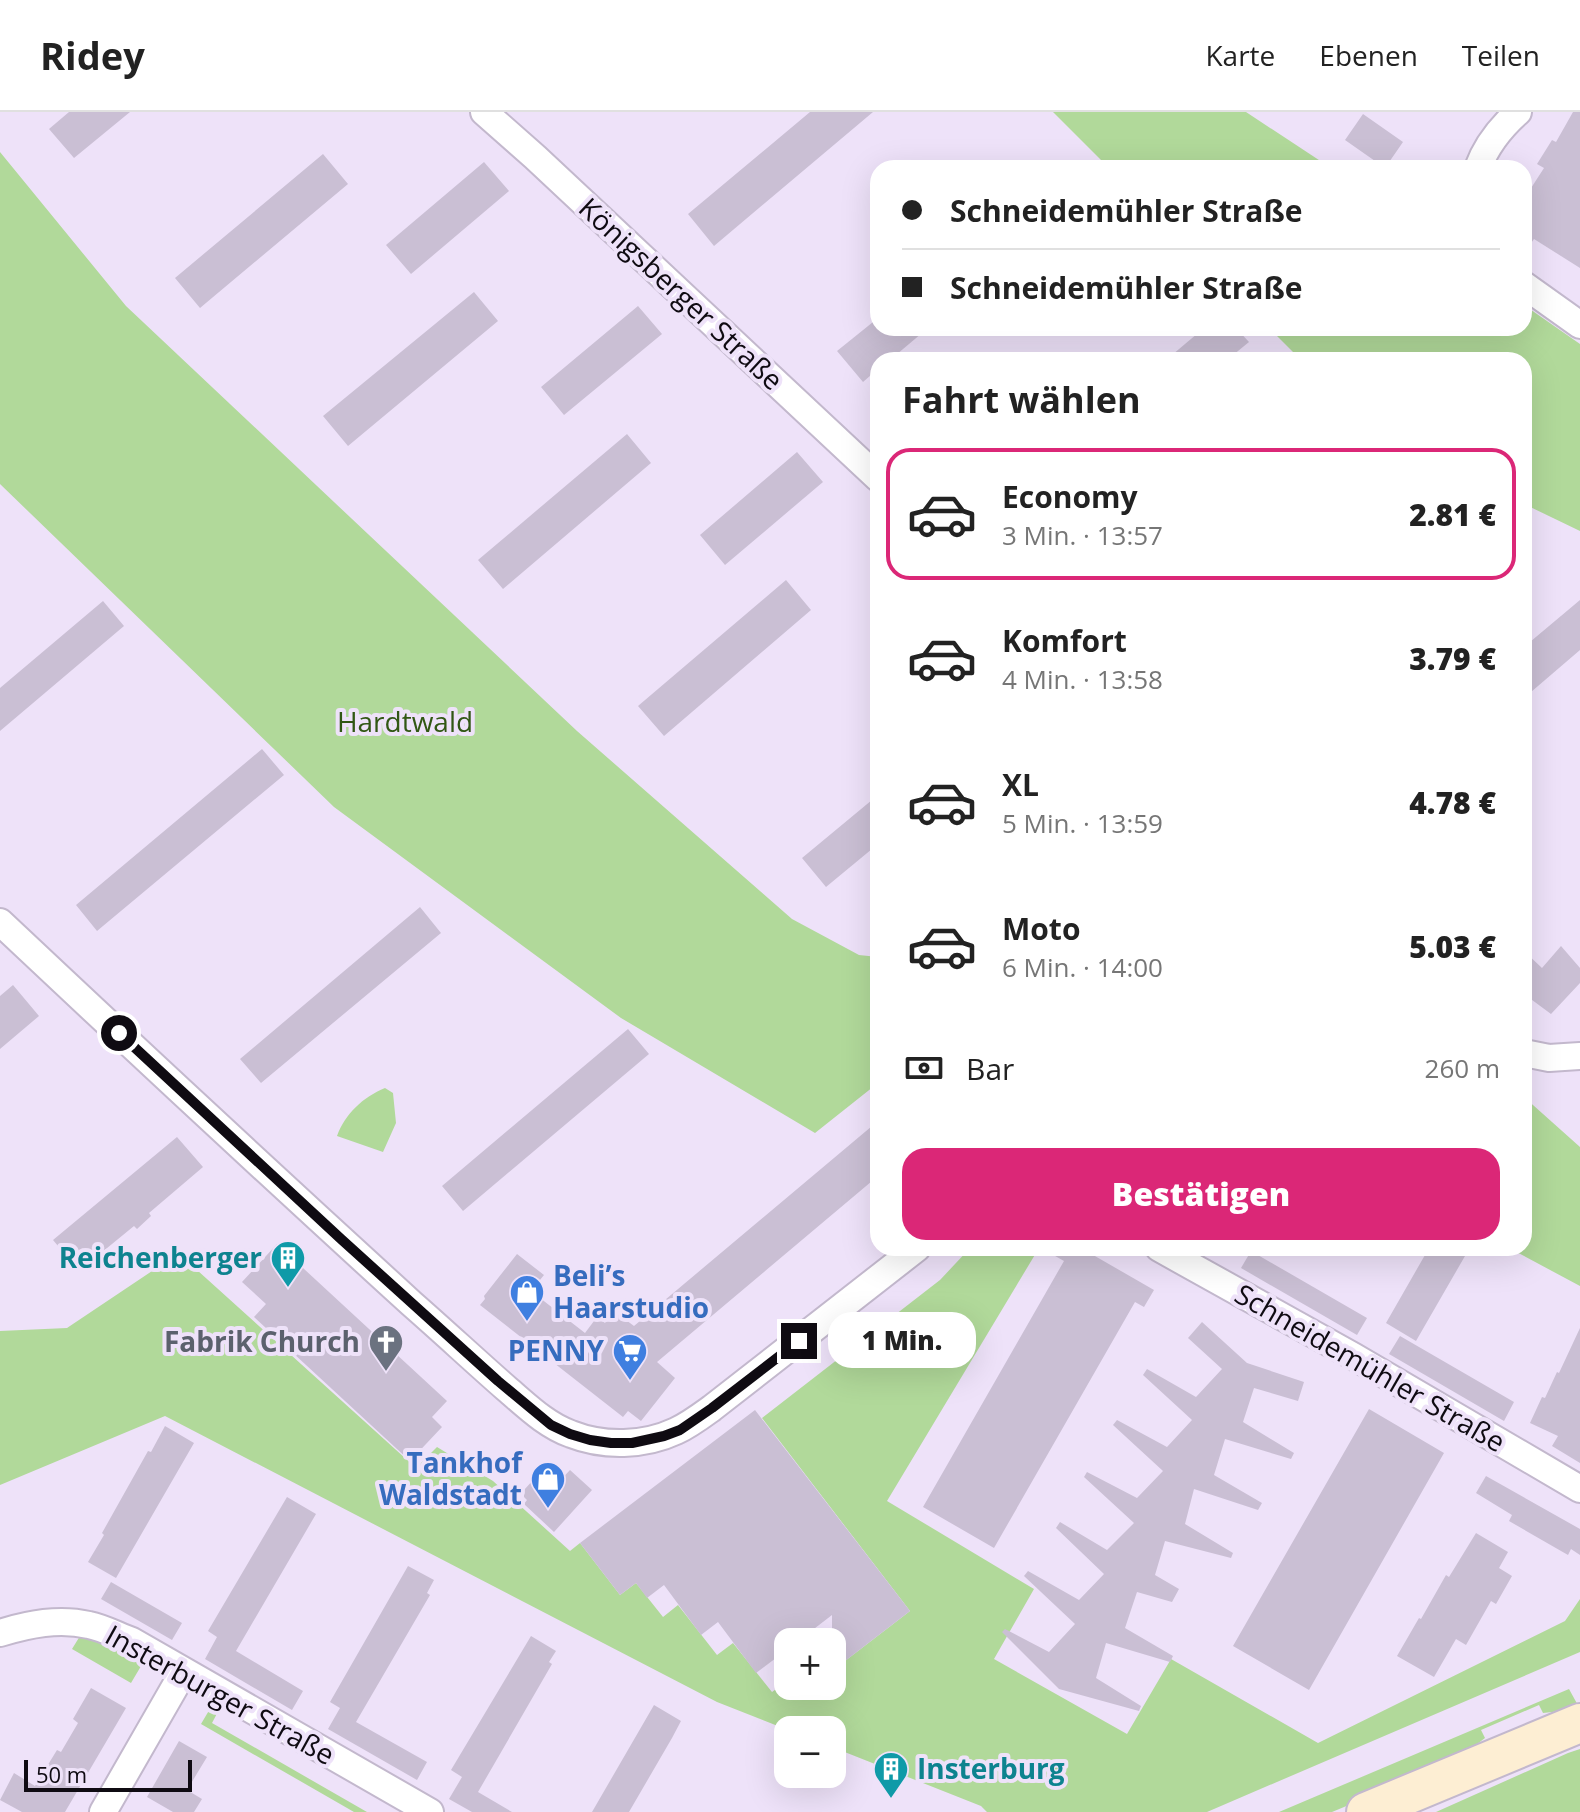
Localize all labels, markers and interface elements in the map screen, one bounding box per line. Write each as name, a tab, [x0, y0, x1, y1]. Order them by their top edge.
text: Ridey	[40, 29, 145, 81]
text: Karte	[1205, 36, 1275, 74]
text: Ebenen	[1319, 36, 1418, 74]
text: Teilen	[1462, 36, 1540, 74]
street label: Königsberger Straße	[571, 189, 792, 398]
text: Schneidemühler Straße	[950, 190, 1303, 231]
text: Schneidemühler Straße	[950, 267, 1303, 308]
text: Fahrt wählen	[902, 375, 1141, 424]
text: Economy	[1002, 476, 1138, 517]
icon: car	[906, 478, 978, 550]
text: 2.81 €	[1409, 494, 1496, 535]
text: 3 Min. · 13:57	[1002, 517, 1163, 553]
text: Komfort	[1002, 620, 1127, 661]
icon: car	[906, 622, 978, 694]
text: 3.79 €	[1409, 638, 1496, 679]
text: 4 Min. · 13:58	[1002, 661, 1163, 697]
park label: Hardtwald	[337, 702, 473, 740]
text: XL	[1002, 764, 1039, 805]
icon: car	[906, 766, 978, 838]
text: 4.78 €	[1409, 782, 1496, 823]
text: 5 Min. · 13:59	[1002, 805, 1163, 841]
text: Moto	[1002, 908, 1080, 949]
icon: car	[906, 910, 978, 982]
text: 5.03 €	[1409, 926, 1496, 967]
text: 6 Min. · 14:00	[1002, 949, 1163, 985]
route start	[101, 1015, 137, 1051]
icon: cash	[902, 1046, 946, 1090]
text: Bar	[966, 1048, 1014, 1089]
text: 260 m	[1425, 1050, 1500, 1086]
button: Bestätigen	[902, 1148, 1500, 1240]
place label: Reichenberger	[59, 1238, 262, 1276]
building icon: Reichenberger	[269, 1239, 307, 1289]
place label: Beli’s Haarstudio	[553, 1256, 709, 1326]
shop icon: Beli’s Haarstudio	[508, 1273, 546, 1323]
street label: Schneidemühler Straße	[1228, 1274, 1513, 1460]
callout: 1 Min.	[827, 1313, 975, 1369]
place label: Fabrik Church	[164, 1322, 360, 1360]
text: 1 Min.	[862, 1322, 942, 1358]
church icon: Fabrik Church	[367, 1323, 405, 1373]
route end	[781, 1323, 817, 1359]
place label: PENNY	[508, 1331, 605, 1369]
supermarket icon: PENNY	[611, 1332, 649, 1382]
place label: Tankhof Waldstadt	[379, 1443, 524, 1513]
shop icon: Tankhof Waldstadt	[529, 1460, 567, 1510]
street label: Insterburger Straße	[99, 1615, 342, 1773]
map controls	[774, 1628, 846, 1788]
button: +	[774, 1628, 846, 1700]
button: −	[774, 1716, 846, 1788]
place label: Insterburg	[917, 1749, 1065, 1787]
building icon: Insterburg	[872, 1750, 910, 1800]
scale bar	[24, 1756, 192, 1792]
text: 50 m	[36, 1759, 87, 1789]

